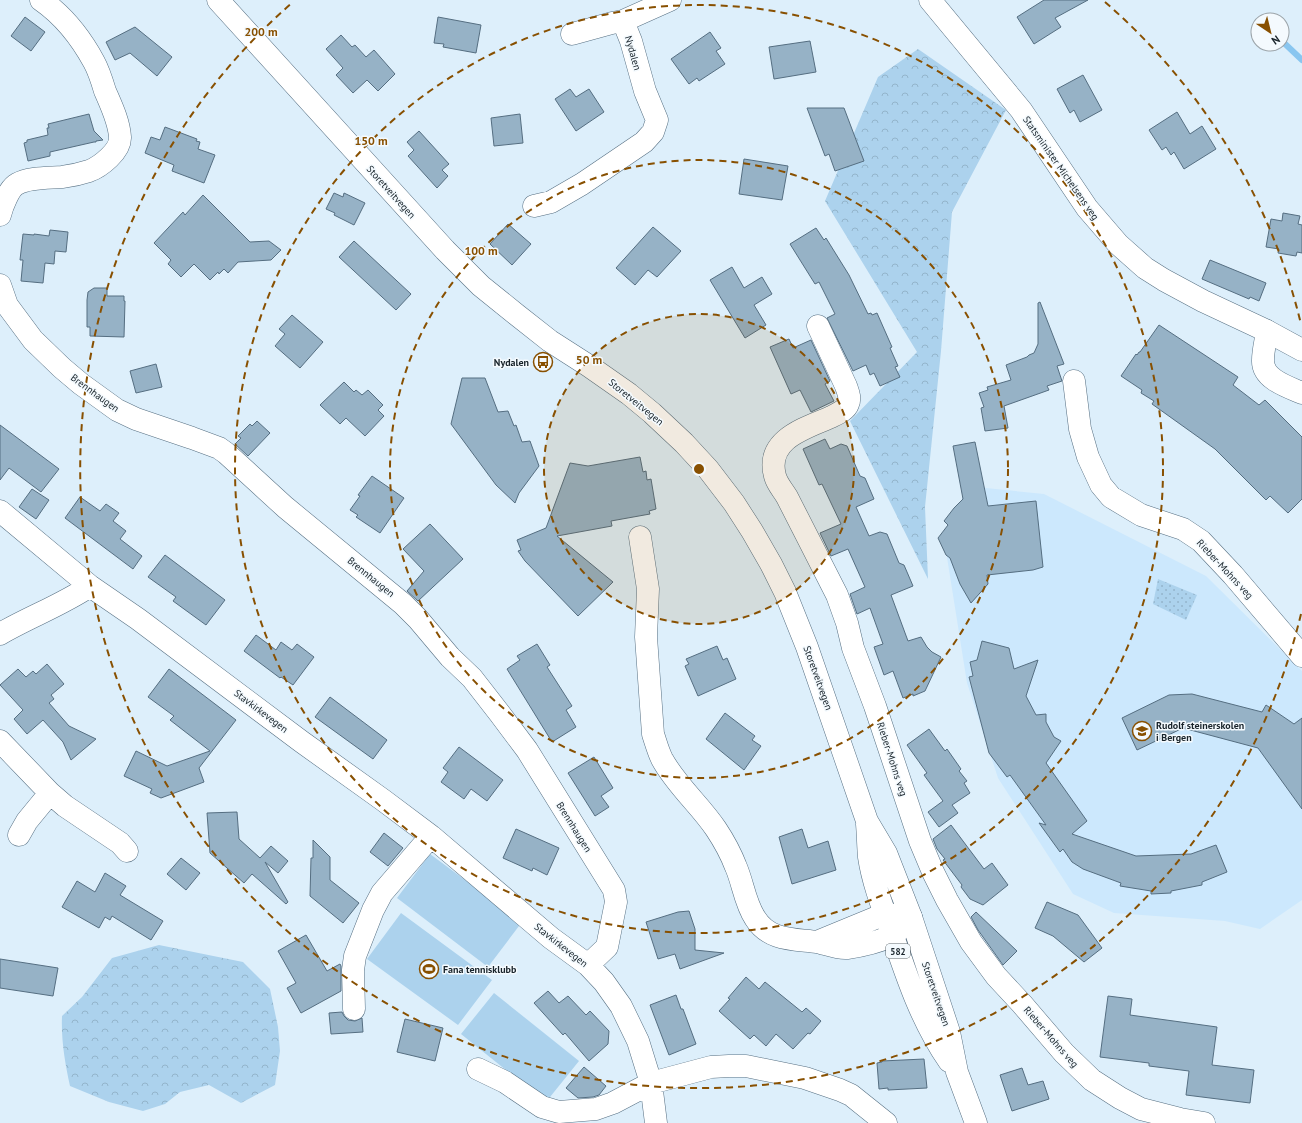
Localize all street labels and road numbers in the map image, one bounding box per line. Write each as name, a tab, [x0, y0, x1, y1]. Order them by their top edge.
street label: Nydalen	[622, 34, 644, 72]
street label: Statsminister Michelsens veg	[1020, 113, 1102, 223]
street label: Storetveitvegen	[364, 163, 418, 221]
street label: Brennhaugen	[68, 371, 122, 415]
street label: Storetveitvegen	[606, 376, 666, 428]
street label: Rieber-Mohns veg	[1194, 536, 1256, 602]
street label: Brennhaugen	[345, 554, 397, 600]
street label: Storetveitvegen	[800, 644, 836, 712]
street label: Stavkirkevegen	[231, 686, 291, 736]
street label: Rieber-Mohns veg	[874, 720, 910, 798]
street label: Brennhaugen	[553, 799, 595, 855]
street label: Stavkirkevegen	[532, 920, 590, 970]
road number: 582	[886, 944, 910, 958]
street label: Storetveitvegen	[919, 960, 953, 1028]
street label: Rieber-Mohns veg	[1021, 1004, 1081, 1070]

